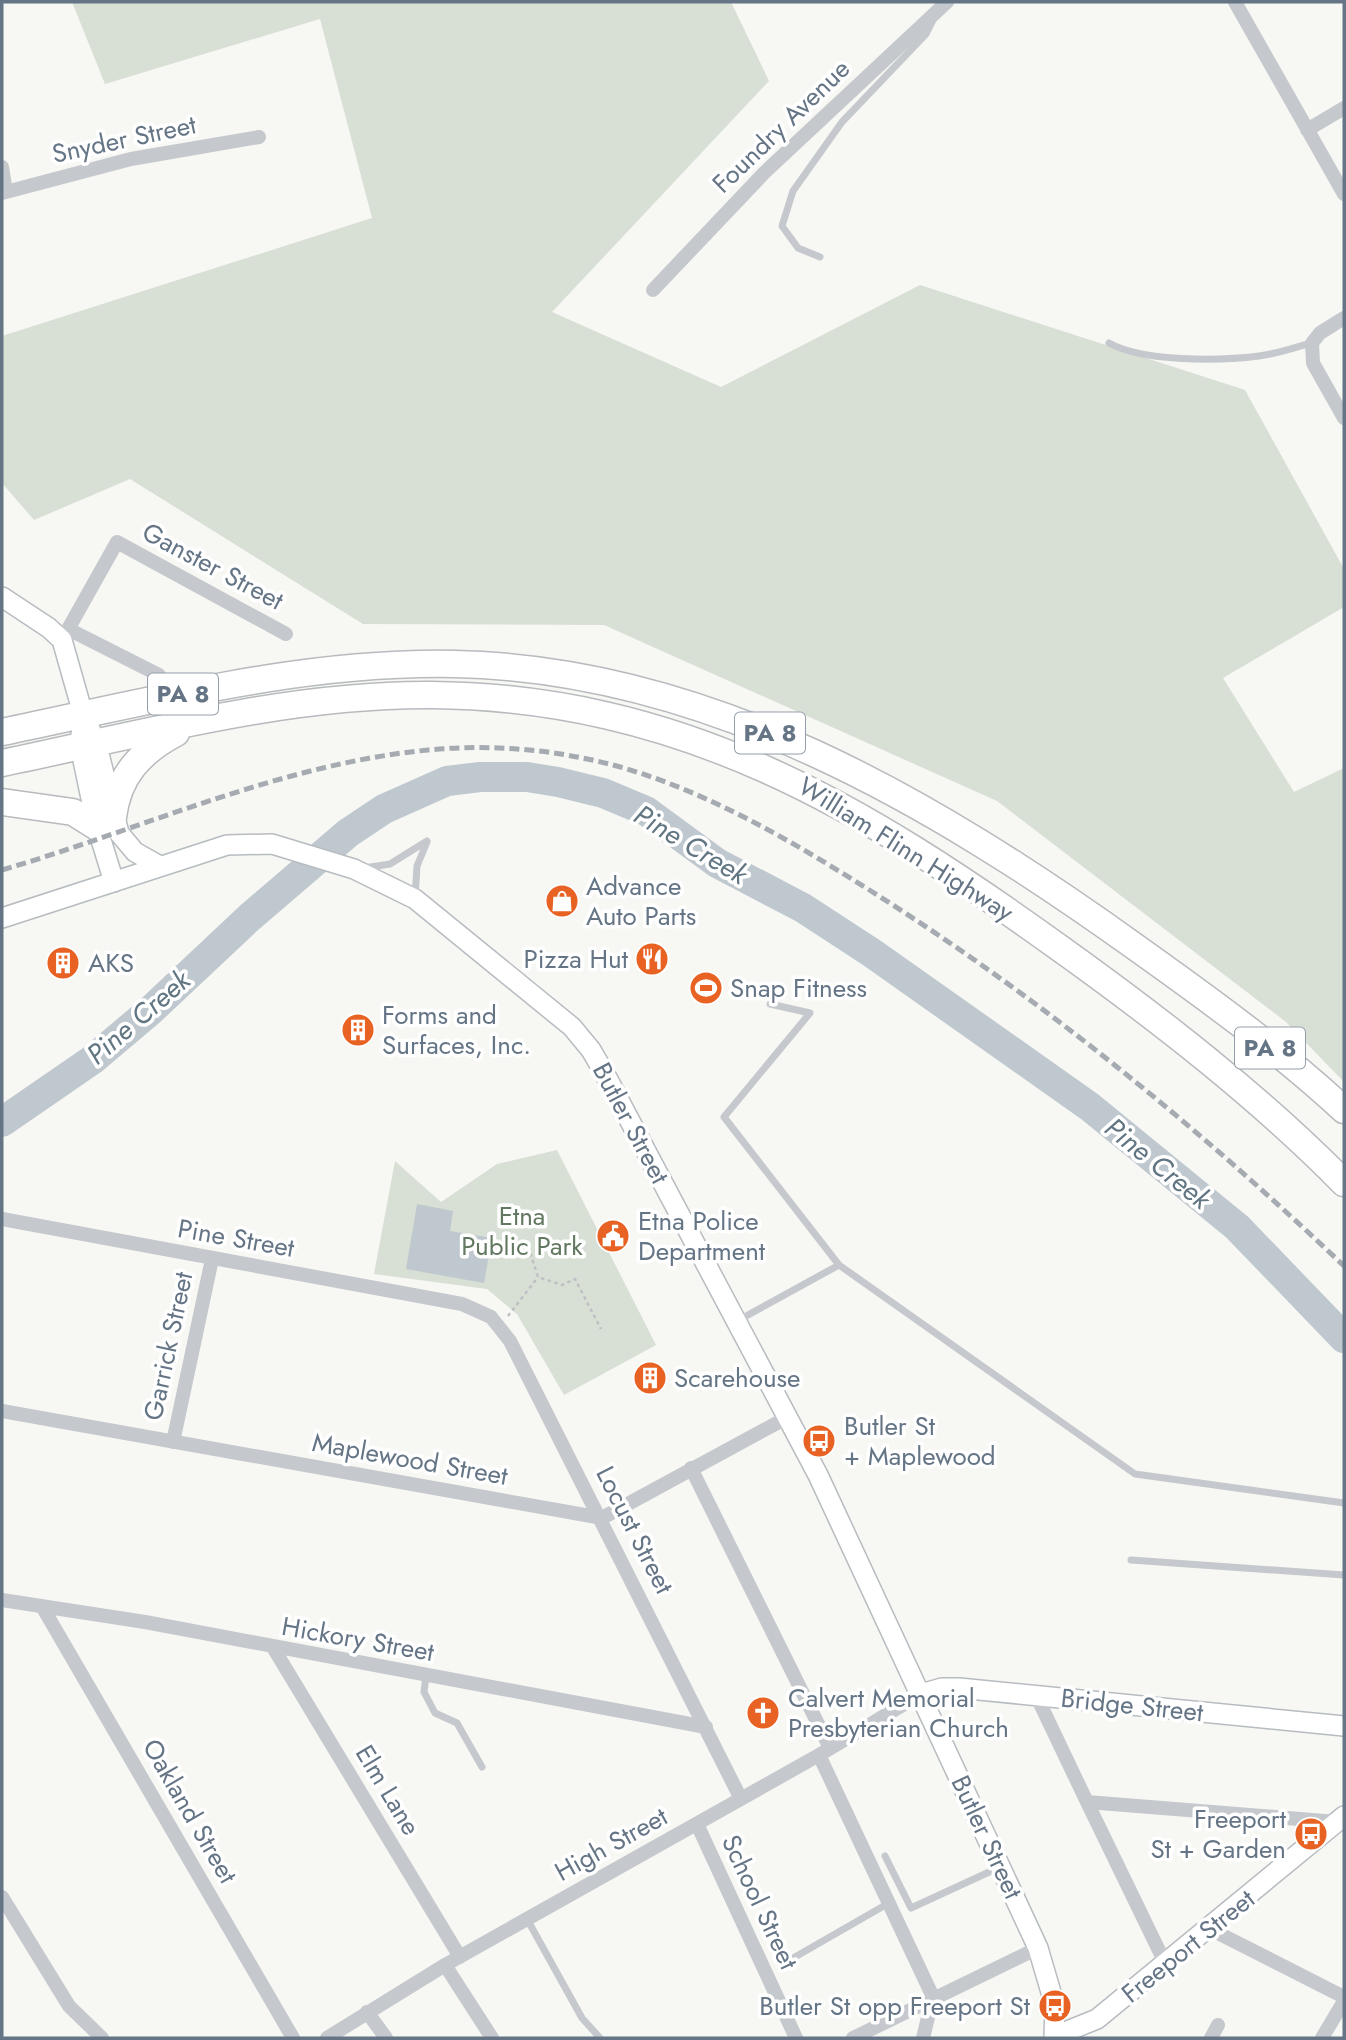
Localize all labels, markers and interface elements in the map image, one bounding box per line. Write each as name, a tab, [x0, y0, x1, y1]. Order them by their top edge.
street label: Foundry Avenue	[704, 50, 858, 202]
street label: Snyder Street	[49, 105, 200, 173]
street label: Ganster Street	[136, 513, 291, 620]
road number: PA 8	[148, 674, 218, 714]
road number: PA 8	[735, 712, 805, 754]
street label: William Flinn Highway	[791, 767, 1022, 931]
water label: Pine Creek	[626, 794, 756, 895]
place label: Advance Auto Parts	[586, 867, 696, 935]
shop icon: Advance Auto Parts	[543, 882, 581, 920]
place label: Pizza Hut	[524, 940, 629, 978]
restaurant icon: Pizza Hut	[633, 940, 671, 978]
building icon: AKS	[44, 944, 82, 982]
place label: AKS	[88, 944, 134, 982]
water label: Pine Creek	[77, 960, 200, 1074]
sports icon: Snap Fitness	[687, 969, 725, 1007]
place label: Snap Fitness	[730, 969, 867, 1007]
place label: Forms and Surfaces, Inc.	[382, 996, 531, 1064]
building icon: Forms and Surfaces, Inc.	[339, 1011, 377, 1049]
road number: PA 8	[1235, 1028, 1305, 1068]
street label: Butler Street	[583, 1056, 679, 1191]
water label: Pine Creek	[1096, 1108, 1220, 1220]
park label: Etna Public Park	[461, 1197, 583, 1265]
place label: Etna Police Department	[638, 1202, 766, 1270]
street label: Pine Street	[175, 1209, 298, 1267]
public building icon: Etna Police Department	[594, 1217, 632, 1255]
street label: Garrick Street	[134, 1267, 202, 1424]
building icon: Scarehouse	[631, 1359, 669, 1397]
place label: Scarehouse	[674, 1359, 800, 1397]
place label: Butler St + Maplewood	[844, 1407, 996, 1475]
bus stop icon: Butler St + Maplewood	[800, 1422, 838, 1460]
street label: Maplewood Street	[309, 1423, 511, 1495]
street label: Locust Street	[587, 1460, 684, 1601]
street label: Hickory Street	[279, 1607, 438, 1671]
place label: Calvert Memorial Presbyterian Church	[788, 1679, 1009, 1747]
street label: Bridge Street	[1059, 1679, 1206, 1731]
church icon: Calvert Memorial Presbyterian Church	[744, 1694, 782, 1732]
street label: Oakland Street	[133, 1732, 247, 1891]
street label: Elm Lane	[346, 1738, 430, 1842]
street label: Butler Street	[942, 1769, 1033, 1906]
street label: High Street	[548, 1797, 675, 1891]
place label: Freeport St + Garden	[1150, 1800, 1287, 1868]
bus stop icon: Freeport St + Garden	[1292, 1815, 1330, 1853]
street label: School Street	[712, 1828, 808, 1976]
street label: Freeport Street	[1113, 1880, 1263, 2012]
place label: Butler St opp Freeport St	[759, 1987, 1031, 2025]
bus stop icon: Butler St opp Freeport St	[1036, 1987, 1074, 2025]

